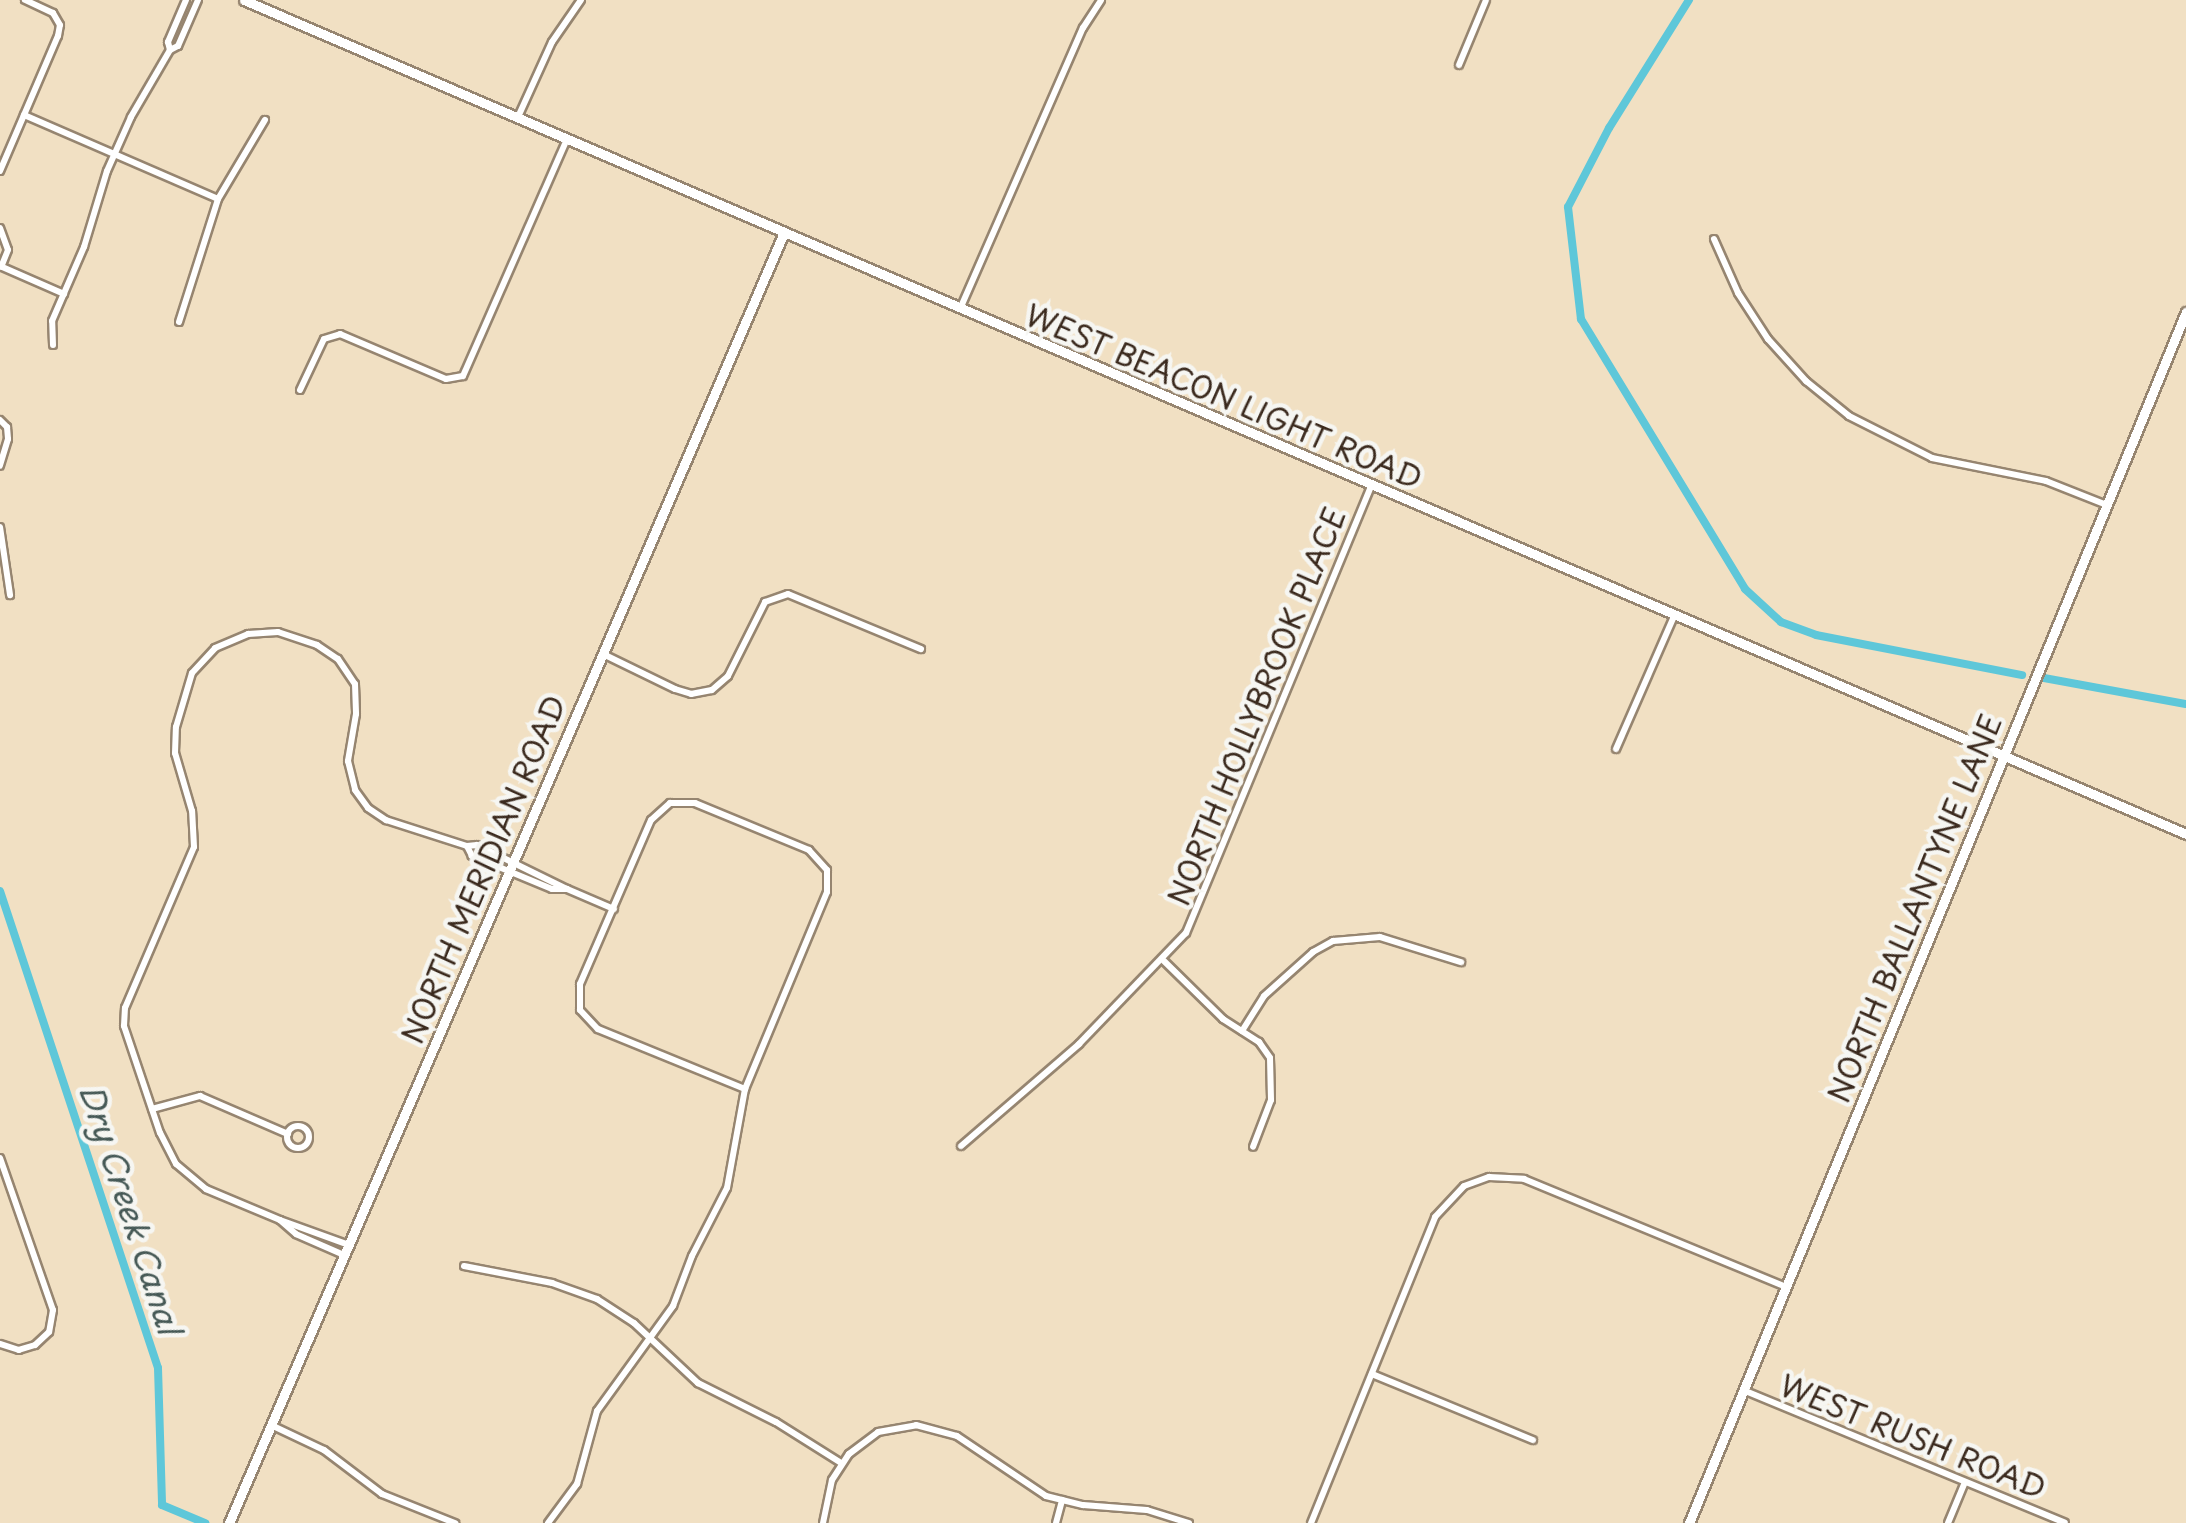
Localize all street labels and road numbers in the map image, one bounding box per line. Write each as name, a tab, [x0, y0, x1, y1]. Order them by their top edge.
street label: WEST BEACON LIGHT ROAD	[1018, 295, 1430, 497]
street label: NORTH HOLLYBROOK PLACE	[1158, 499, 1354, 913]
street label: NORTH MERIDIAN ROAD	[393, 688, 573, 1050]
street label: NORTH BALLANTYNE LANE	[1819, 708, 2009, 1108]
street label: WEST RUSH ROAD	[1775, 1366, 2051, 1506]

